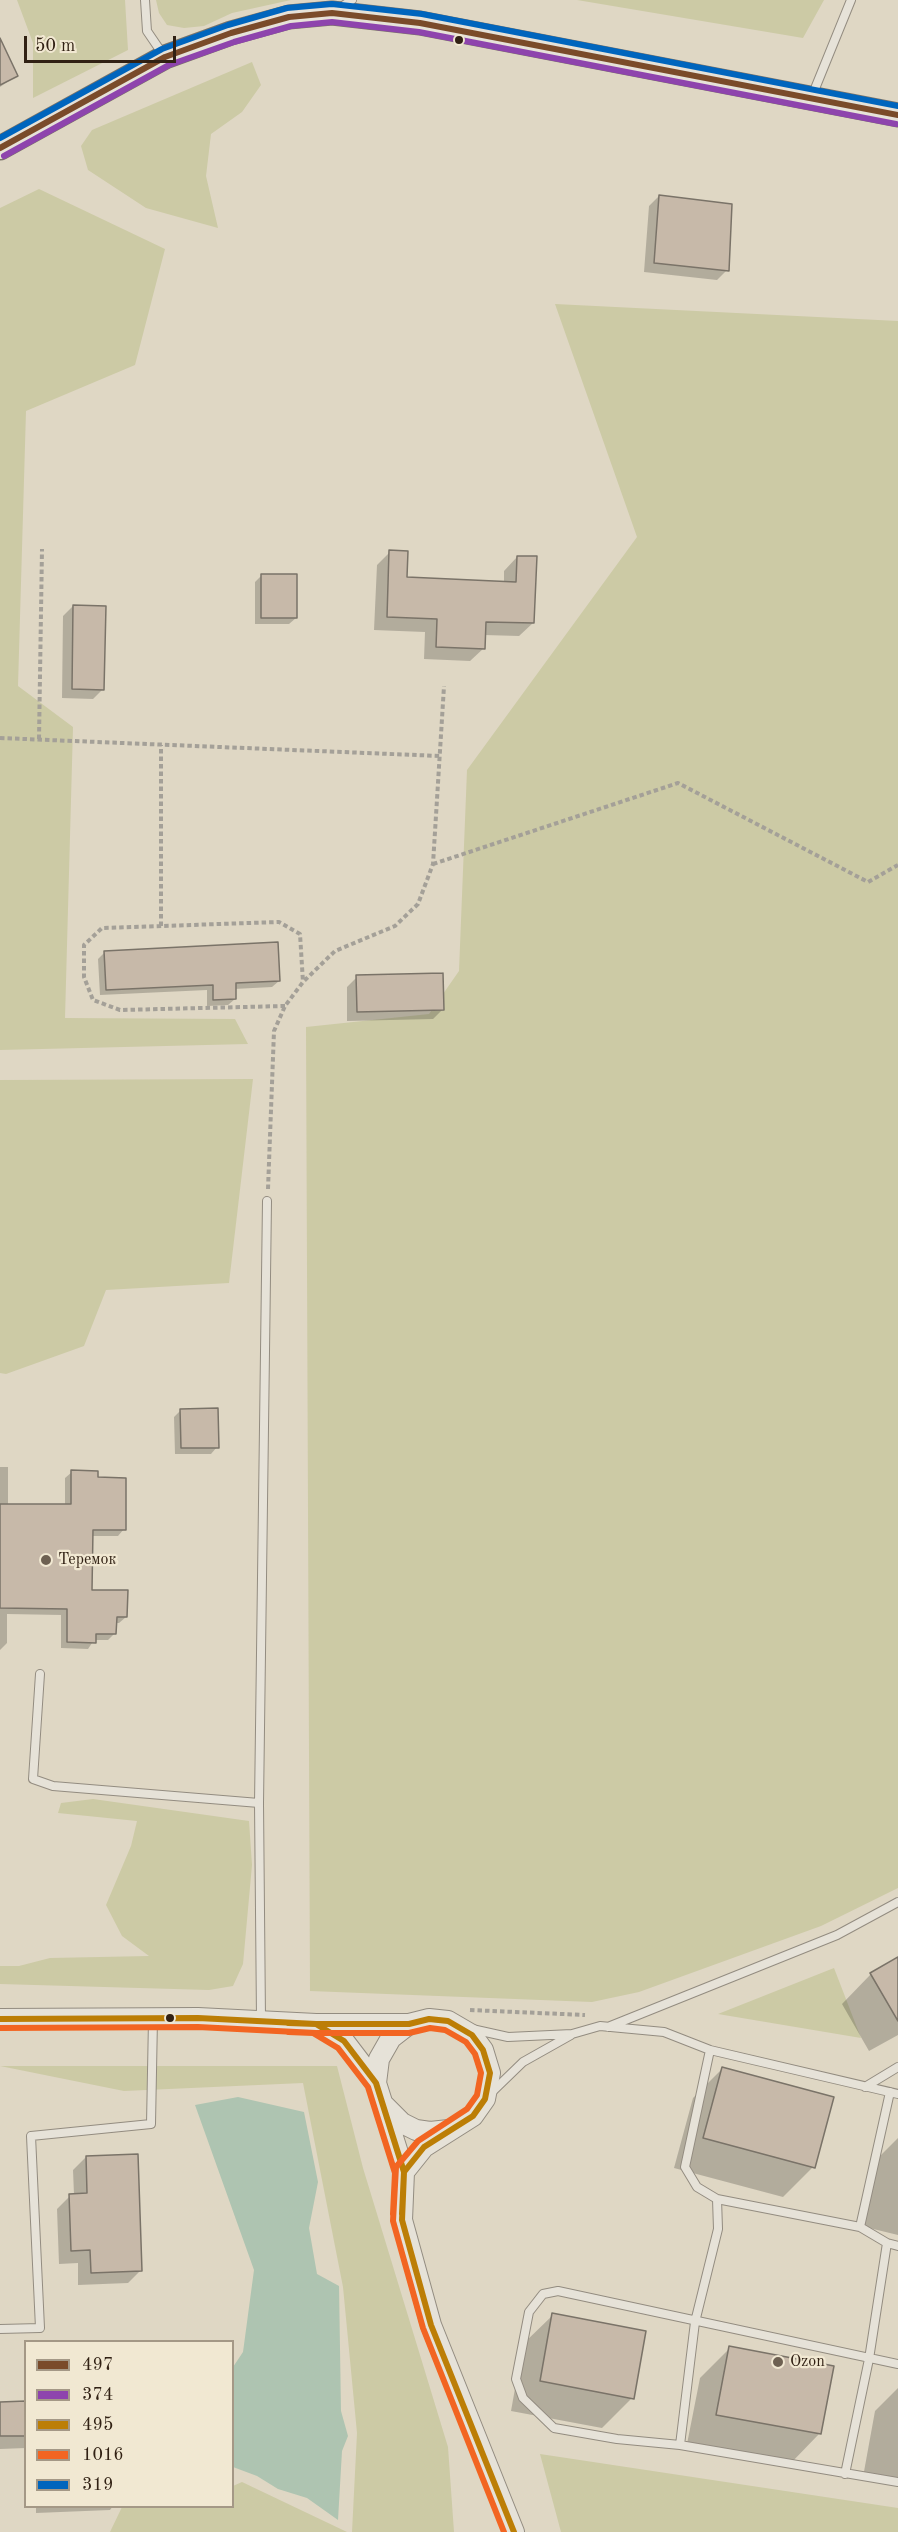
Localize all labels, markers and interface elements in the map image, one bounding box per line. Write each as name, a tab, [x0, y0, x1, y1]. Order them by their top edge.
scale bar	[27, 24, 178, 62]
unlabelled marker	[453, 34, 465, 46]
text: 50 m	[35, 37, 75, 55]
place label: Теремок	[58, 1550, 117, 1570]
marker: Теремок	[39, 1553, 53, 1567]
unlabelled marker	[164, 2012, 176, 2024]
legend	[24, 2340, 234, 2508]
place label: Ozon	[790, 2352, 825, 2372]
marker: Ozon	[771, 2355, 785, 2369]
text: 497	[82, 2356, 113, 2374]
text: 374	[82, 2386, 113, 2404]
text: 495	[82, 2416, 113, 2434]
text: 1016	[82, 2446, 124, 2464]
text: 319	[82, 2476, 113, 2494]

